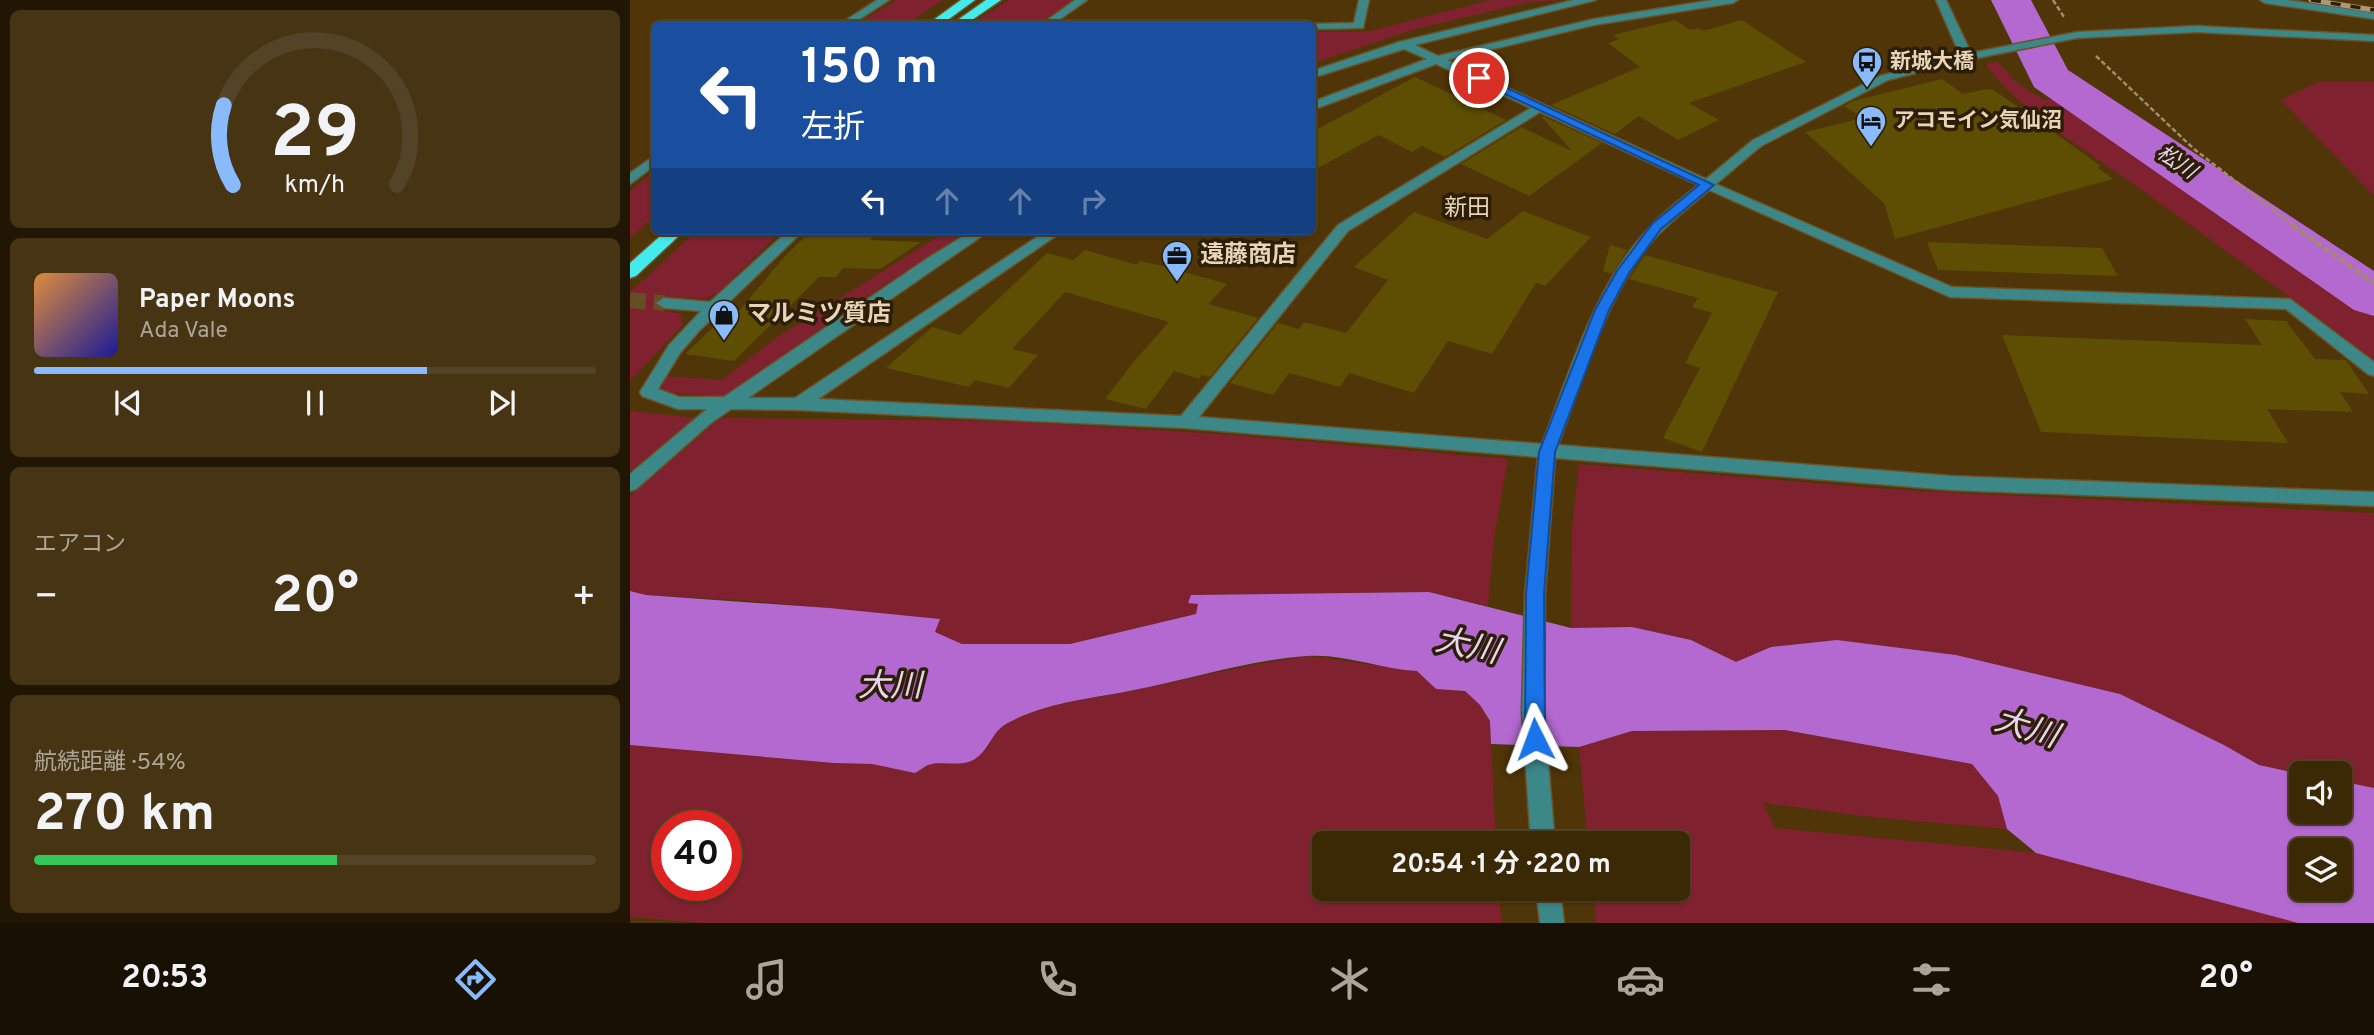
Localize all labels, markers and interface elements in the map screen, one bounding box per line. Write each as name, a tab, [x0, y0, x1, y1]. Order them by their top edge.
text: 150 m	[801, 39, 938, 101]
bus stop icon: 新城大橋	[1850, 45, 1884, 89]
pin	[1449, 48, 1509, 108]
icon: left	[686, 49, 777, 140]
place label: 新城大橋	[1890, 49, 1974, 76]
icon: arrive	[1460, 59, 1498, 97]
text: 29	[270, 92, 360, 184]
hotel icon: アコモイン気仙沼	[1854, 104, 1888, 148]
place label: アコモイン気仙沼	[1894, 108, 2062, 135]
text: 左折	[801, 109, 865, 149]
water label: 松川	[2151, 140, 2203, 187]
text: km/h	[285, 170, 345, 202]
icon: left	[855, 182, 893, 220]
icon: ahead	[928, 182, 966, 220]
icon: ahead	[1001, 182, 1039, 220]
icon: right	[1074, 182, 1112, 220]
district label: 新田	[1444, 195, 1490, 224]
office icon: 遠藤商店	[1160, 239, 1194, 283]
place label: 遠藤商店	[1200, 241, 1296, 271]
text: Paper Moons	[139, 284, 295, 317]
shop icon: マルミツ質店	[707, 298, 741, 342]
place label: マルミツ質店	[747, 300, 891, 330]
text: Ada Vale	[139, 317, 228, 346]
icon: previous	[109, 384, 147, 422]
icon: pause	[296, 384, 334, 422]
icon: next	[483, 384, 521, 422]
text: エアコン	[34, 531, 126, 560]
text: 20°	[271, 565, 359, 631]
text: −	[34, 574, 59, 623]
text: +	[571, 574, 596, 623]
water label: 大川	[1432, 622, 1505, 675]
water label: 大川	[858, 668, 925, 708]
position arrow	[1498, 702, 1572, 776]
water label: 大川	[1990, 702, 2065, 759]
text: 航続距離 · 54%	[34, 749, 186, 778]
map controls	[2289, 761, 2352, 901]
button: sound	[2289, 761, 2352, 824]
text: 270 km	[34, 783, 215, 849]
speed limit sign: 40	[651, 810, 742, 901]
button: layers	[2289, 838, 2352, 901]
text: 20:54 · 1 分 · 220 m	[1391, 849, 1611, 882]
icon: directions	[451, 955, 500, 1004]
icon: music	[742, 955, 791, 1004]
icon: phone	[1033, 955, 1082, 1004]
icon: climate	[1325, 955, 1374, 1004]
icon: car	[1616, 955, 1665, 1004]
icon: filters	[1907, 955, 1956, 1004]
text: 20:53	[121, 959, 208, 999]
text: 20°	[2199, 959, 2253, 999]

